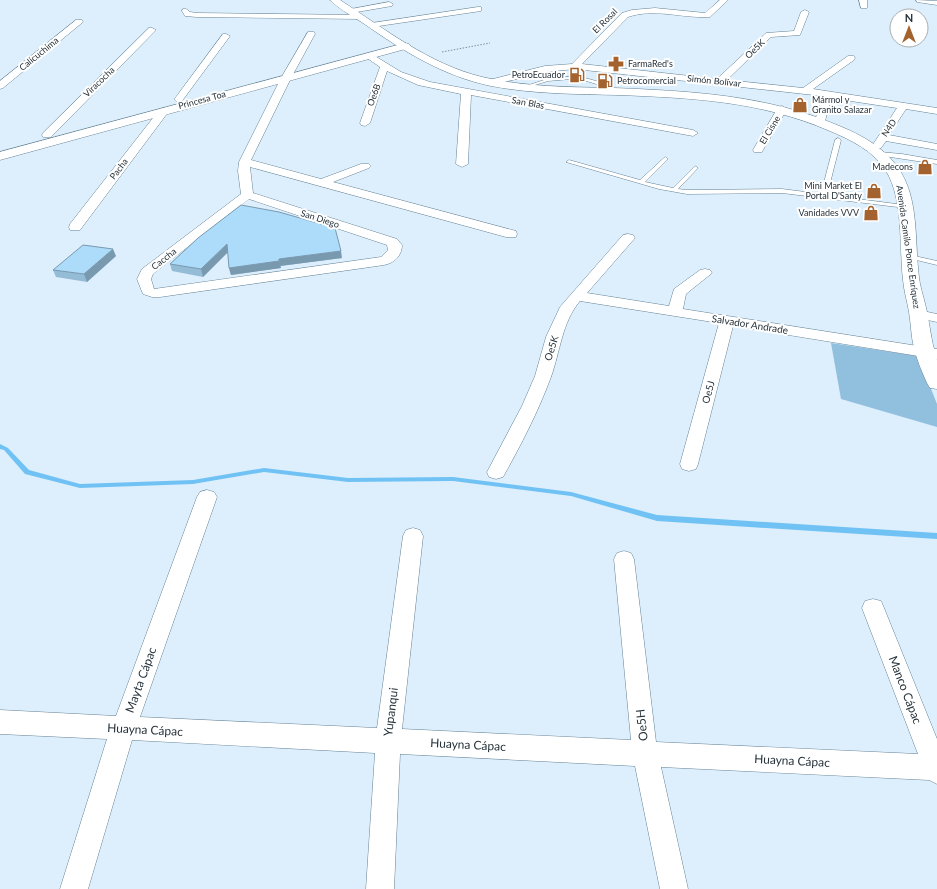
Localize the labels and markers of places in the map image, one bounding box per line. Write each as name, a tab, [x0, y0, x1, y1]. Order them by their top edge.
pharmacy icon: FarmaRed's	[607, 55, 625, 73]
place label: FarmaRed's	[628, 58, 673, 69]
fuel station icon: PetroEcuador	[568, 66, 586, 84]
place label: PetroEcuador	[512, 69, 566, 80]
fuel station icon: Petrocomercial	[596, 72, 614, 90]
place label: Petrocomercial	[617, 75, 676, 86]
place label: Mármol y Granito Salazar	[812, 94, 872, 115]
shop icon: Mármol y Granito Salazar	[791, 96, 809, 114]
shop icon: Madecons	[916, 158, 934, 176]
place label: Madecons	[872, 161, 913, 172]
place label: Mini Market El Portal D'Santy	[804, 180, 862, 201]
shop icon: Mini Market El Portal D'Santy	[865, 182, 883, 200]
shop icon: Vanidades VVV	[862, 204, 880, 222]
place label: Vanidades VVV	[798, 207, 860, 218]

